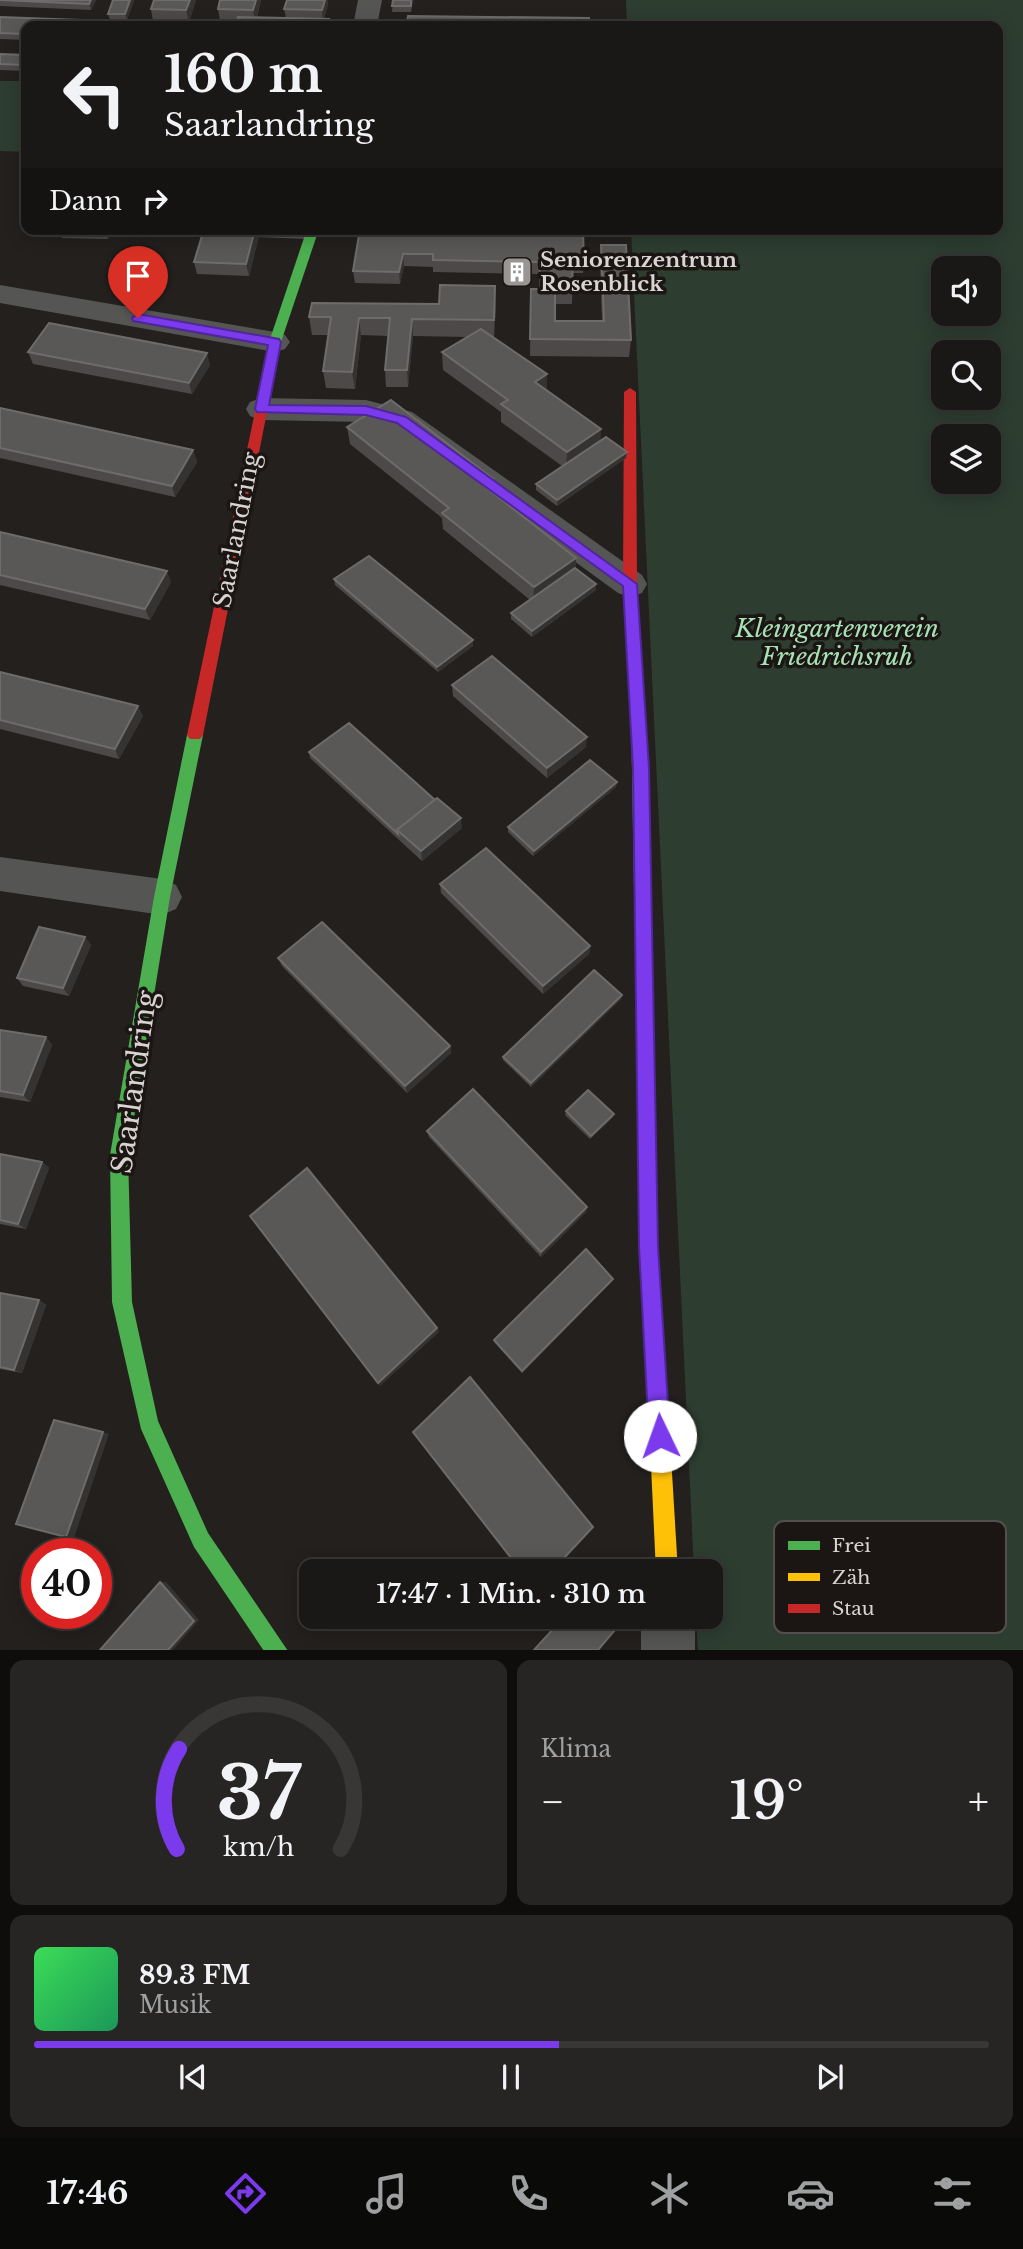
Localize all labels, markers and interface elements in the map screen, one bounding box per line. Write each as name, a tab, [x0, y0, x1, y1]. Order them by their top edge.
text: 160 m	[164, 44, 323, 105]
icon: left	[49, 49, 140, 140]
text: Saarlandring	[164, 105, 375, 145]
icon: right	[136, 182, 174, 220]
text: Dann	[49, 185, 122, 217]
pin	[108, 246, 168, 318]
place label: Seniorenzentrum Rosenblick	[540, 247, 737, 297]
building icon: Seniorenzentrum Rosenblick	[500, 255, 534, 289]
map controls	[931, 256, 1001, 494]
button: sound	[931, 256, 1001, 326]
icon: arrive	[119, 257, 157, 295]
button: search	[931, 340, 1001, 410]
button: layers	[931, 424, 1001, 494]
street label: Saarlandring	[207, 449, 266, 610]
park label: Kleingartenverein Friedrichsruh	[734, 614, 939, 671]
street label: Saarlandring	[104, 987, 165, 1176]
position arrow	[623, 1399, 697, 1473]
legend	[774, 1521, 1006, 1633]
text: Frei	[832, 1534, 871, 1557]
speed limit sign: 40	[21, 1538, 112, 1629]
text: Zäh	[832, 1566, 870, 1589]
text: 17:47 · 1 Min. · 310 m	[376, 1578, 646, 1610]
text: Stau	[832, 1597, 875, 1620]
text: Klima	[541, 1735, 611, 1763]
text: 37	[216, 1748, 302, 1839]
text: 19°	[729, 1769, 804, 1833]
text: −	[541, 1778, 565, 1825]
text: +	[968, 1778, 989, 1825]
text: km/h	[223, 1831, 294, 1862]
text: 89.3 FM	[139, 1959, 250, 1991]
text: Musik	[139, 1991, 211, 2019]
icon: previous	[174, 2058, 212, 2096]
icon: pause	[492, 2058, 530, 2096]
icon: next	[811, 2058, 849, 2096]
icon: directions	[221, 2169, 270, 2218]
icon: music	[362, 2169, 411, 2218]
icon: phone	[504, 2169, 553, 2218]
icon: climate	[645, 2169, 694, 2218]
icon: car	[786, 2169, 835, 2218]
icon: filters	[928, 2169, 977, 2218]
text: 17:46	[46, 2173, 129, 2213]

